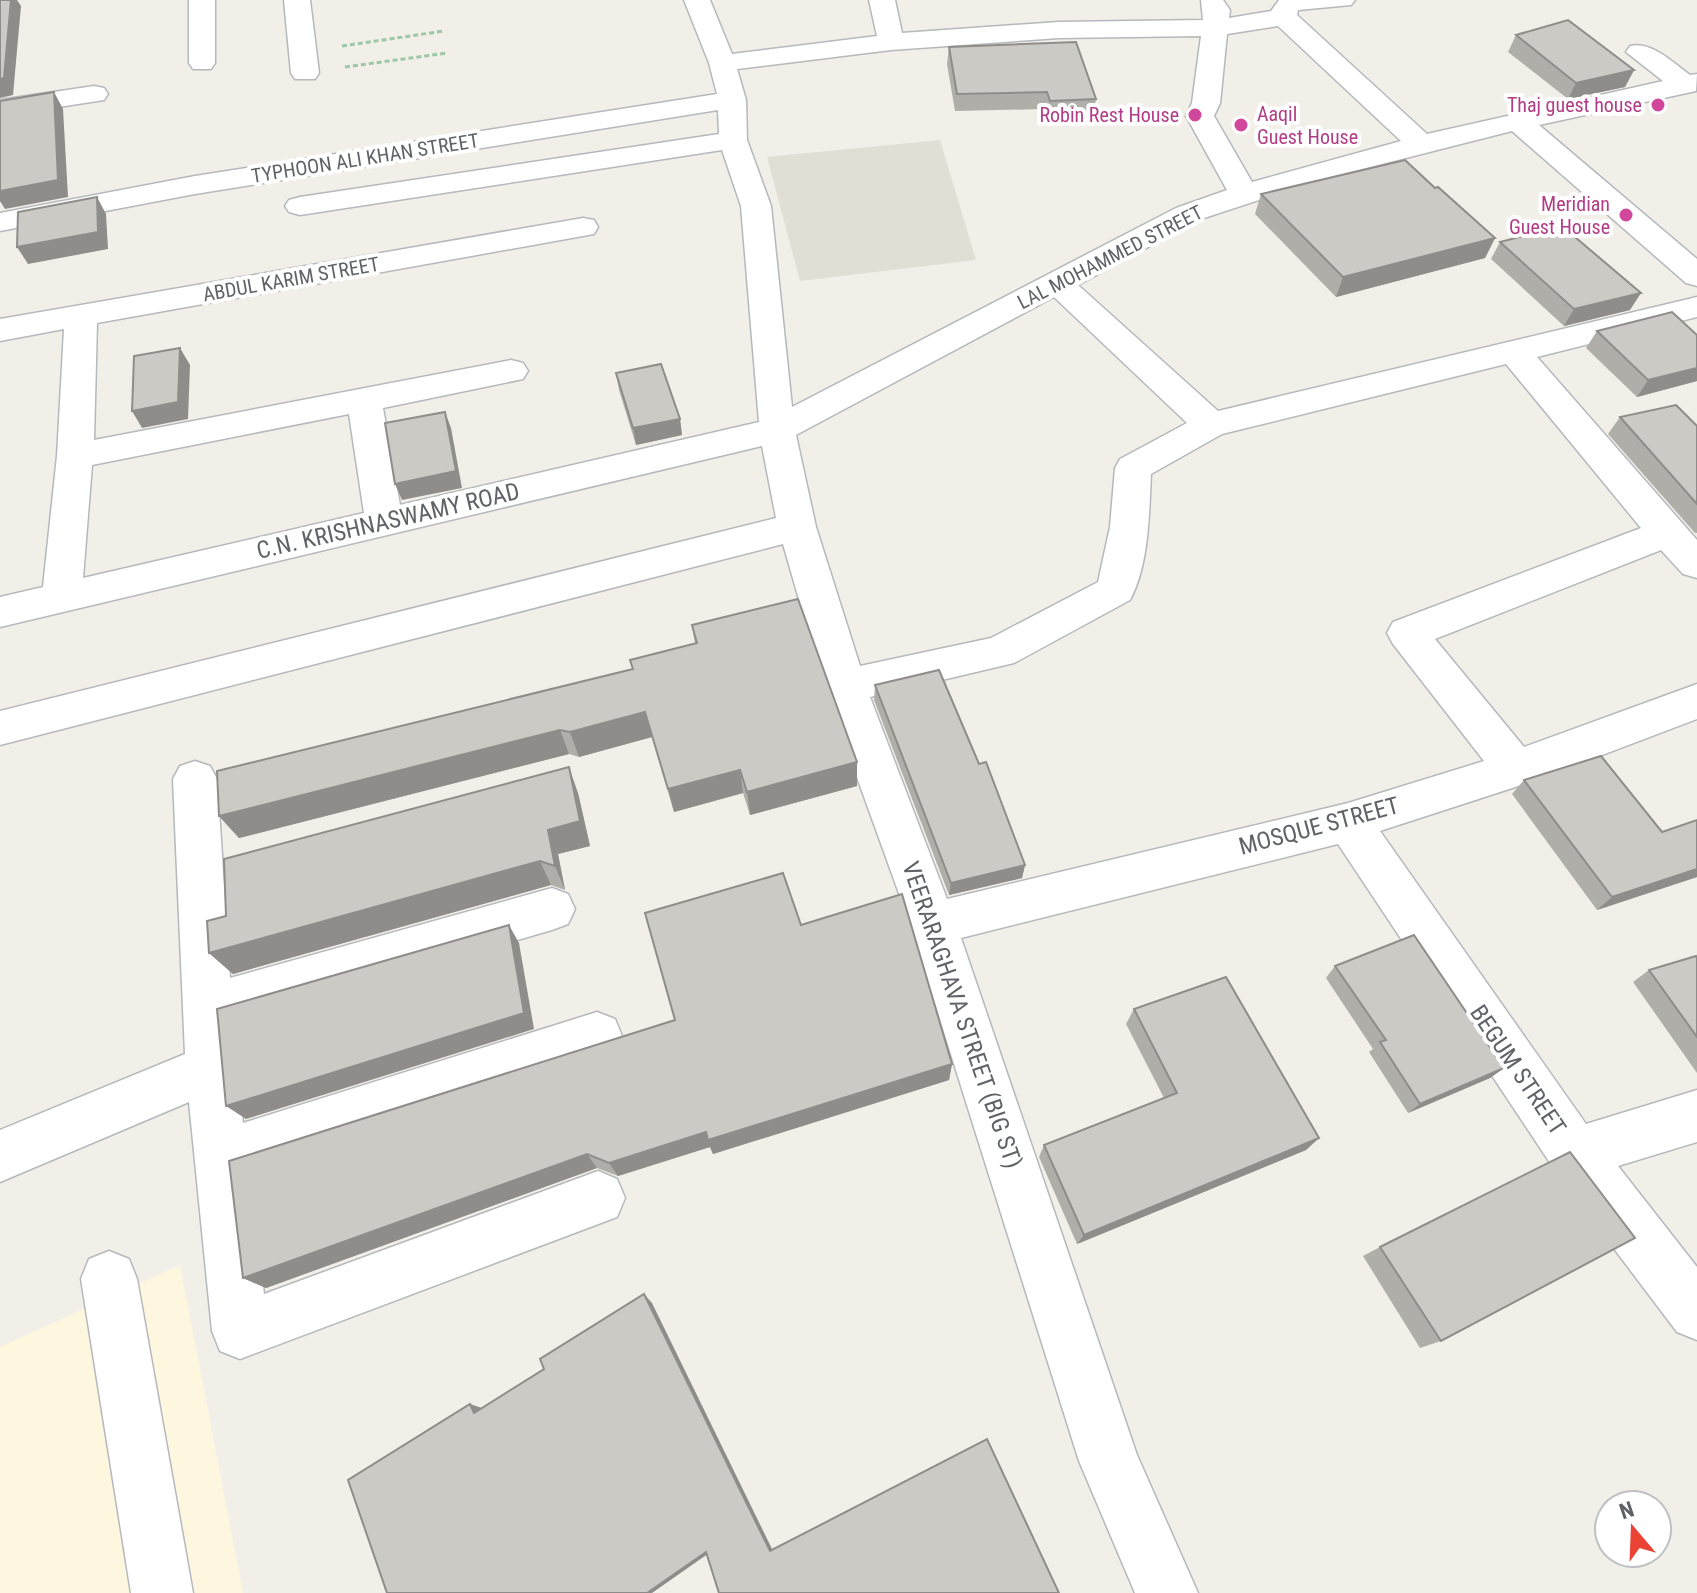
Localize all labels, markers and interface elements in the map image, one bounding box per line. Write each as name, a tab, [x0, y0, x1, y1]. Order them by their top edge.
place label: Thaj guest house	[1507, 93, 1642, 117]
marker: Thaj guest house	[1649, 96, 1667, 114]
place label: Aaqil Guest House	[1257, 102, 1358, 149]
place label: Robin Rest House	[1039, 103, 1179, 127]
marker: Robin Rest House	[1186, 106, 1204, 124]
marker: Aaqil Guest House	[1232, 116, 1250, 134]
street label: TYPHOON ALI KHAN STREET	[249, 128, 481, 188]
place label: Meridian Guest House	[1509, 192, 1610, 239]
street label: LAL MOHAMMED STREET	[1013, 200, 1207, 314]
marker: Meridian Guest House	[1617, 206, 1635, 224]
street label: ABDUL KARIM STREET	[201, 252, 381, 306]
street label: C.N. KRISHNASWAMY ROAD	[254, 477, 522, 565]
street label: MOSQUE STREET	[1236, 791, 1402, 861]
street label: VEERARAGHAVA STREET (BIG ST)	[896, 858, 1028, 1172]
street label: BEGUM STREET	[1464, 1000, 1572, 1140]
north arrow	[1593, 1489, 1673, 1569]
text: N	[1616, 1497, 1637, 1525]

